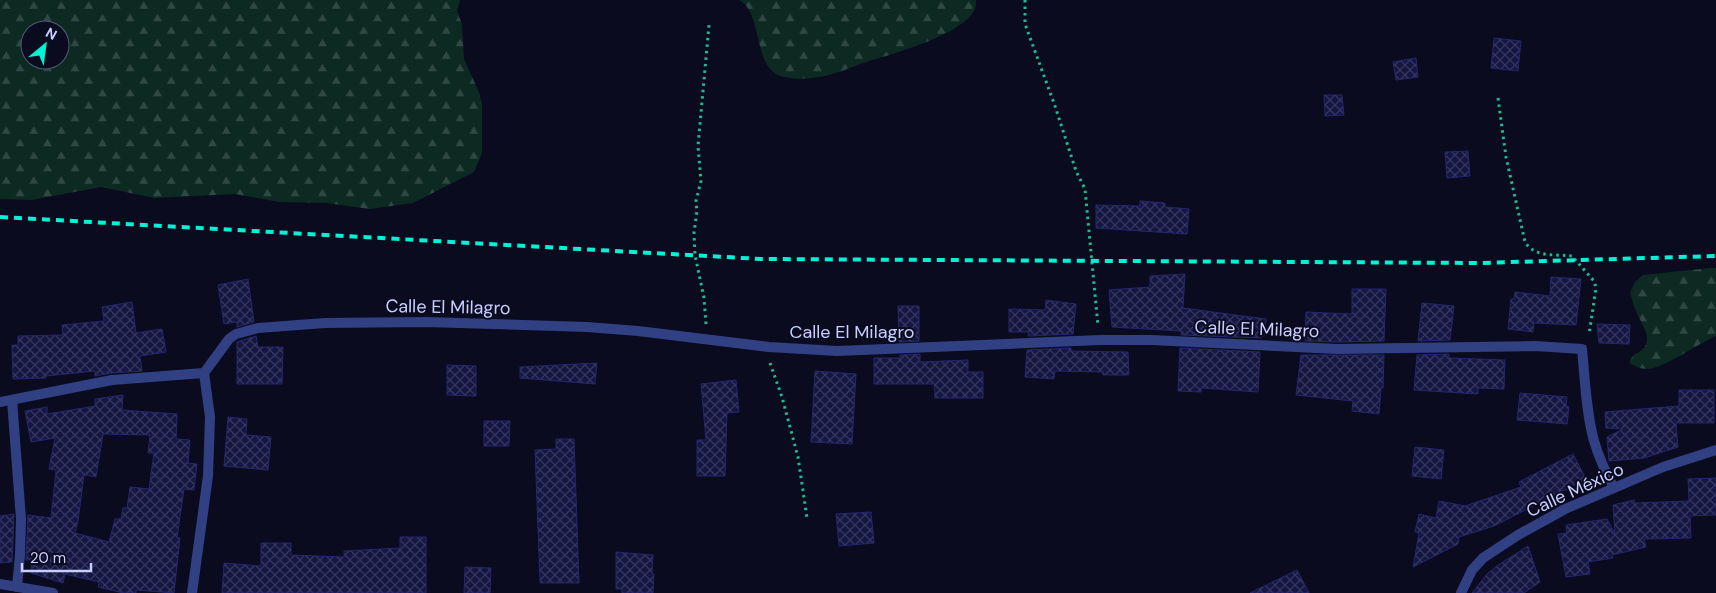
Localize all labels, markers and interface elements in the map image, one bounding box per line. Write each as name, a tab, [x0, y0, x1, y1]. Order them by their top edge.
north arrow	[20, 20, 70, 70]
text: N	[42, 23, 60, 44]
street label: Calle El Milagro	[385, 294, 511, 320]
street label: Calle El Milagro	[1194, 315, 1320, 343]
street label: Calle El Milagro	[789, 320, 915, 344]
street label: Calle México	[1522, 457, 1628, 523]
scale bar	[22, 540, 91, 572]
text: 20 m	[30, 548, 66, 568]

